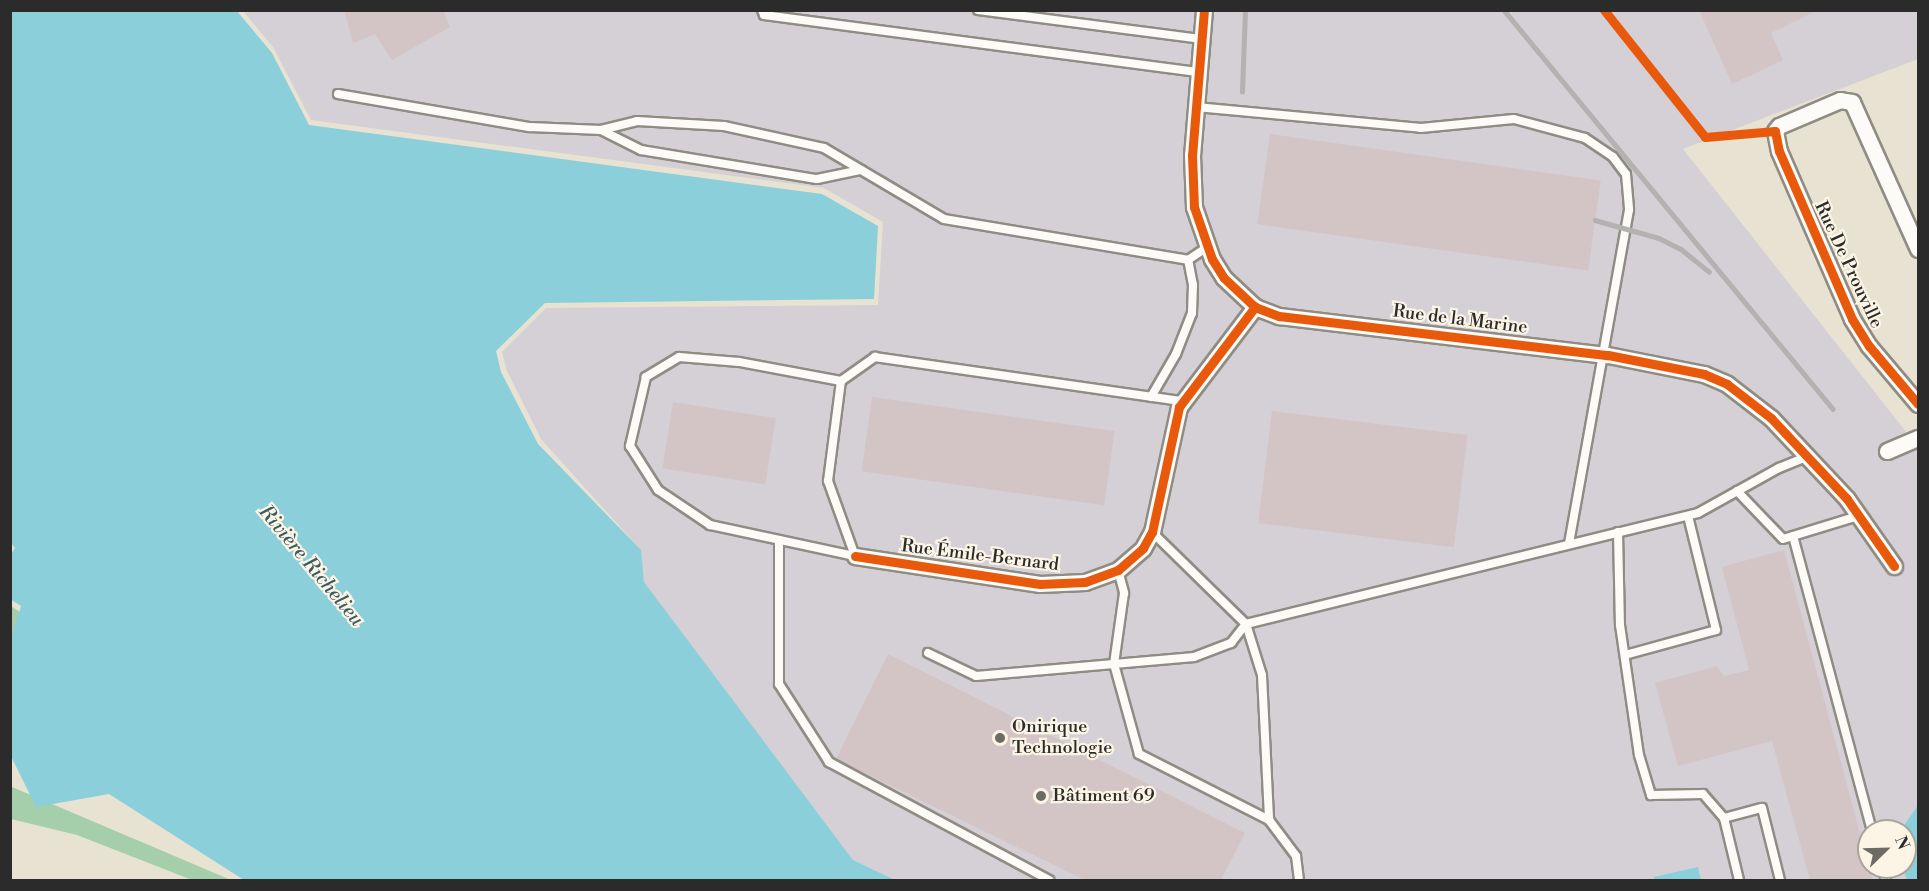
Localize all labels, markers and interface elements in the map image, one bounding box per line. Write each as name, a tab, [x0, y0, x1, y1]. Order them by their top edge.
street label: Rue De Prouville	[1809, 198, 1887, 332]
street label: Rue de la Marine	[1391, 301, 1529, 339]
water label: Rivière Richelieu	[253, 501, 369, 631]
street label: Rue Émile-Bernard	[900, 536, 1060, 576]
place label: Onirique Technologie	[1012, 717, 1112, 760]
marker: Onirique Technologie	[993, 731, 1007, 745]
place label: Bâtiment 69	[1053, 785, 1155, 807]
marker: Bâtiment 69	[1034, 789, 1048, 803]
north arrow	[1857, 819, 1917, 879]
text: N	[1890, 833, 1913, 852]

